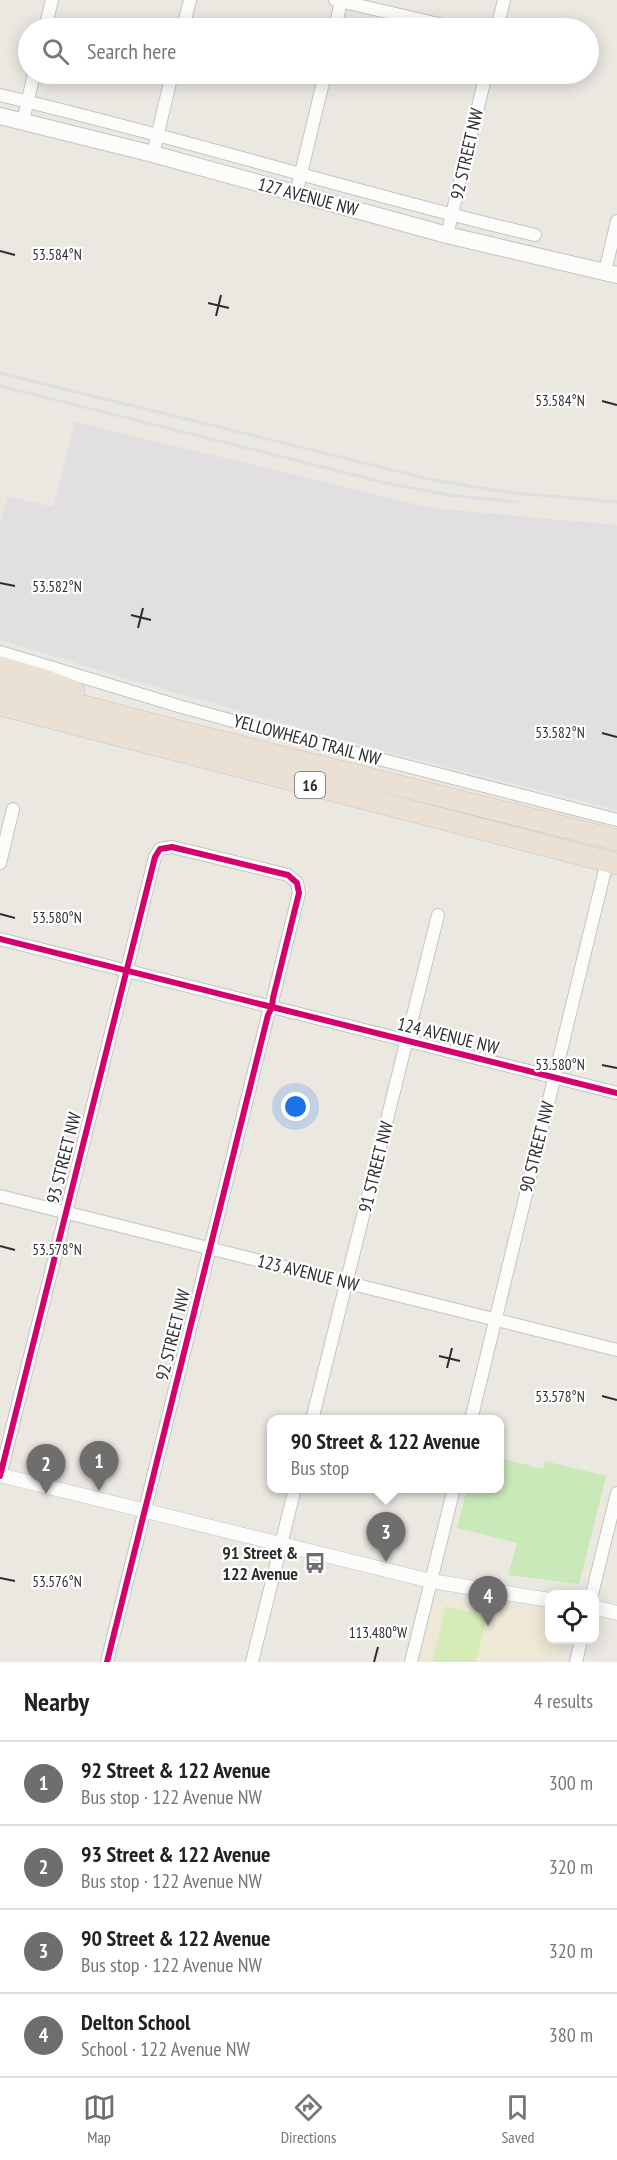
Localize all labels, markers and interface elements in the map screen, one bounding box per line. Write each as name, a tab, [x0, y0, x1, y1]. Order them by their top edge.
search box	[18, 18, 599, 84]
icon: search	[39, 35, 72, 68]
text: Search here	[87, 37, 176, 65]
street label: 92 STREET NW	[445, 106, 488, 202]
street label: 127 AVENUE NW	[255, 172, 361, 221]
text: 53.584°N	[32, 245, 82, 264]
text: 53.584°N	[535, 391, 585, 410]
text: 53.582°N	[32, 577, 82, 596]
street label: YELLOWHEAD TRAIL NW	[231, 709, 383, 770]
text: 53.582°N	[535, 723, 585, 742]
road number: 16	[295, 772, 325, 798]
text: 53.580°N	[32, 908, 82, 927]
street label: 124 AVENUE NW	[395, 1012, 501, 1059]
text: 53.580°N	[535, 1055, 585, 1074]
your location	[281, 1092, 310, 1121]
street label: 90 STREET NW	[514, 1099, 559, 1195]
street label: 93 STREET NW	[41, 1110, 86, 1206]
street label: 91 STREET NW	[353, 1119, 398, 1215]
text: 53.578°N	[32, 1240, 82, 1259]
street label: 123 AVENUE NW	[255, 1249, 361, 1296]
street label: 92 STREET NW	[150, 1287, 195, 1383]
text: 53.578°N	[535, 1387, 585, 1406]
popup	[267, 1415, 504, 1493]
text: 90 Street & 122 Avenue	[291, 1427, 480, 1455]
pin: 1	[80, 1442, 118, 1491]
pin: 2	[26, 1444, 66, 1494]
text: Bus stop	[291, 1455, 349, 1481]
pin: 3	[366, 1512, 406, 1562]
place label: 91 Street & 122 Avenue	[222, 1541, 298, 1585]
bus stop icon: 91 Street & 122 Avenue	[303, 1551, 327, 1575]
text: 53.576°N	[32, 1572, 82, 1591]
pin: 4	[468, 1576, 508, 1626]
map controls	[545, 1590, 599, 1644]
button: locate	[545, 1590, 599, 1644]
text: 113.480°W	[349, 1623, 407, 1642]
text: Nearby	[24, 1685, 89, 1718]
text: 4 results	[534, 1688, 593, 1714]
text: 92 Street & 122 Avenue	[81, 1756, 271, 1784]
text: 1	[39, 1770, 48, 1796]
text: 300 m	[549, 1770, 593, 1796]
text: Bus stop · 122 Avenue NW	[81, 1784, 262, 1810]
text: 93 Street & 122 Avenue	[81, 1840, 271, 1868]
text: 2	[39, 1854, 48, 1880]
text: 320 m	[549, 1854, 593, 1880]
text: Bus stop · 122 Avenue NW	[81, 1868, 262, 1894]
text: 90 Street & 122 Avenue	[81, 1924, 271, 1952]
text: 3	[39, 1938, 48, 1964]
text: 320 m	[549, 1938, 593, 1964]
text: Bus stop · 122 Avenue NW	[81, 1952, 262, 1978]
text: Delton School	[81, 2008, 190, 2036]
text: 4	[39, 2022, 48, 2048]
text: 380 m	[549, 2022, 593, 2048]
text: School · 122 Avenue NW	[81, 2036, 250, 2062]
tab: Map	[83, 2091, 116, 2147]
tab: Directions	[281, 2091, 336, 2147]
tab: Saved	[501, 2091, 534, 2147]

